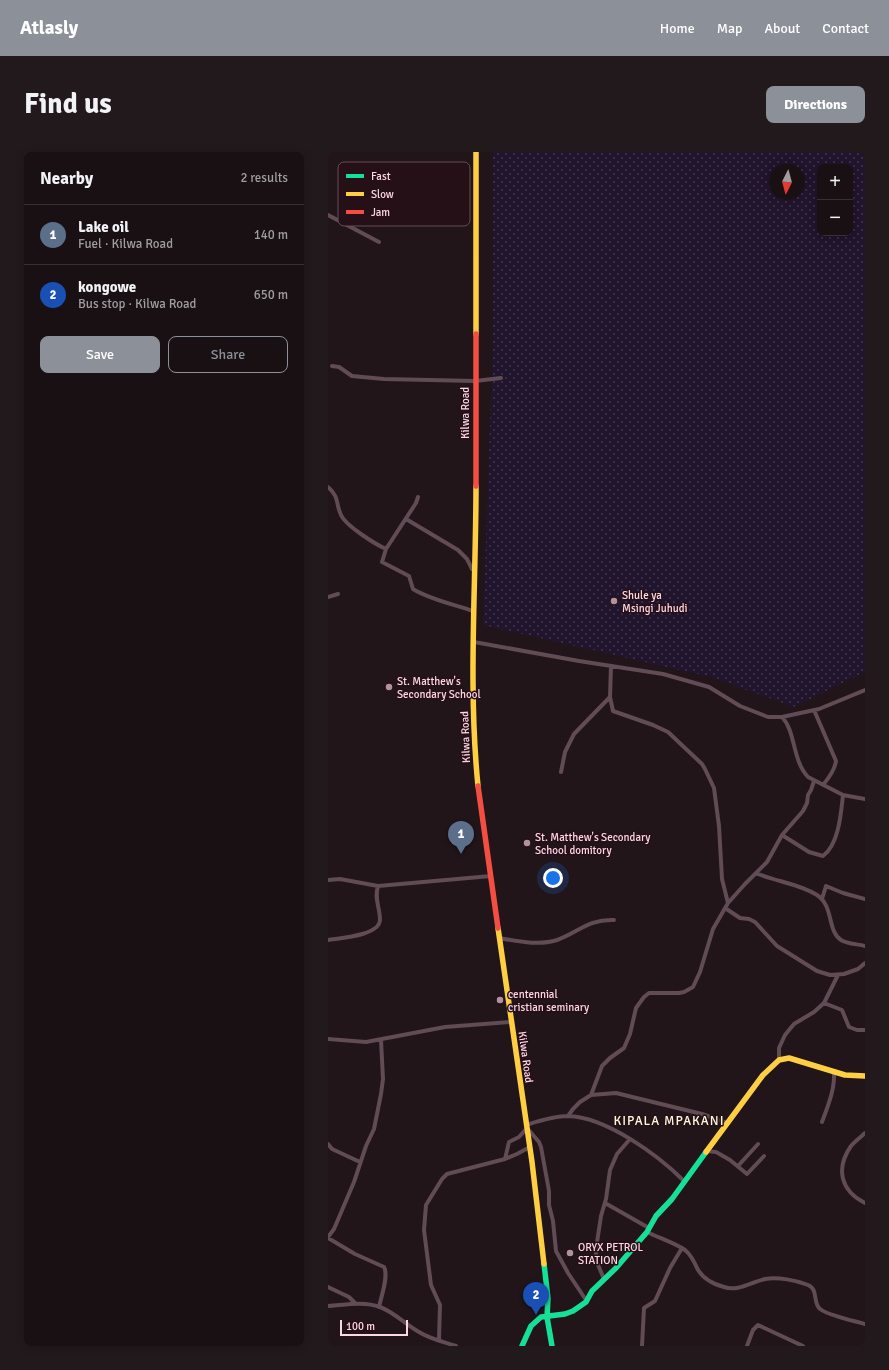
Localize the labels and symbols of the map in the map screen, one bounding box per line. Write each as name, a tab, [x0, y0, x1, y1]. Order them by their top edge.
legend	[338, 162, 470, 226]
north arrow	[769, 164, 805, 200]
text: Fast	[371, 170, 391, 183]
text: Slow	[371, 188, 394, 201]
text: Jam	[371, 206, 390, 219]
street label: Kilwa Road	[459, 387, 472, 439]
place label: Shule ya Msingi Juhudi	[622, 589, 688, 615]
marker: Shule ya Msingi Juhudi	[609, 596, 619, 606]
place label: St. Matthew's Secondary School	[397, 675, 481, 701]
marker: St. Matthew's Secondary School	[384, 682, 394, 692]
street label: Kilwa Road	[458, 711, 473, 763]
pin: 1	[448, 821, 474, 854]
place label: St. Matthew's Secondary School domitory	[535, 831, 651, 857]
marker: St. Matthew's Secondary School domitory	[522, 838, 532, 848]
your location	[543, 868, 563, 888]
place label: centennial cristian seminary	[508, 988, 590, 1014]
marker: centennial cristian seminary	[495, 995, 505, 1005]
street label: Kilwa Road	[515, 1030, 536, 1084]
district label: KIPALA MPAKANI	[614, 1113, 724, 1129]
place label: ORYX PETROL STATION	[578, 1241, 644, 1267]
marker: ORYX PETROL STATION	[565, 1248, 575, 1258]
pin: 2	[523, 1282, 549, 1315]
scale bar	[340, 1318, 408, 1337]

